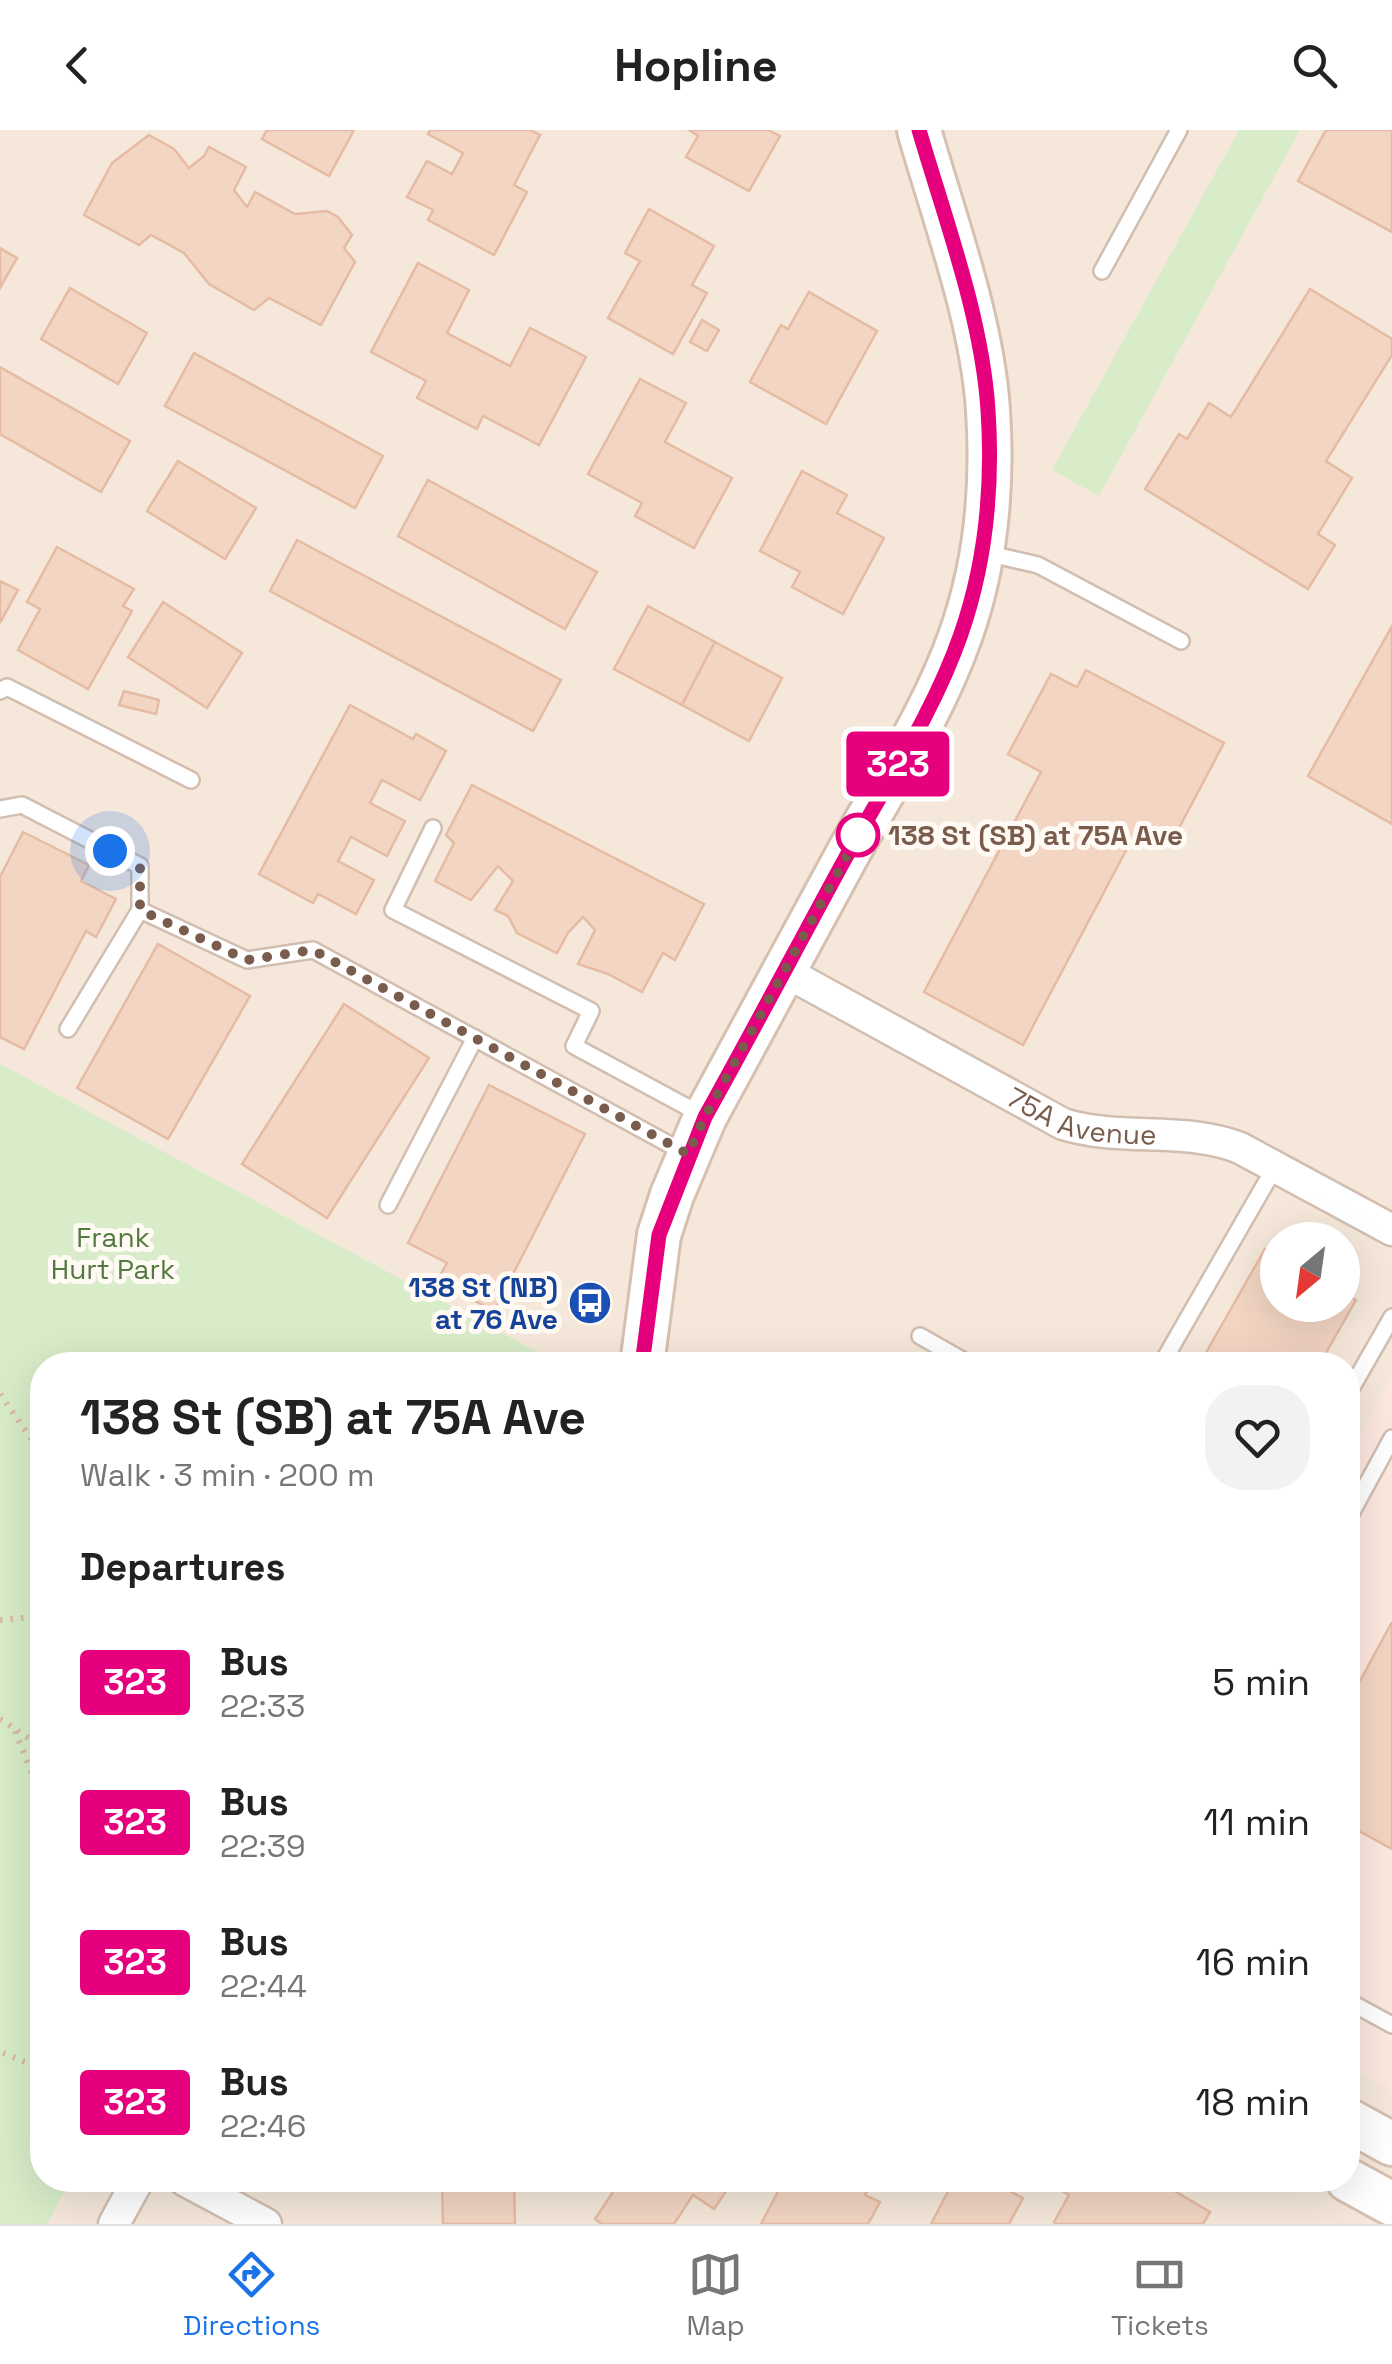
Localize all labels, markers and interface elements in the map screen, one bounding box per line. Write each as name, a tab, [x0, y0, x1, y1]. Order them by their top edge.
text: Hopline	[614, 37, 778, 94]
icon: back	[50, 38, 105, 93]
icon: search	[1287, 38, 1342, 93]
line badge: 323	[840, 732, 956, 796]
text: 323	[866, 742, 930, 786]
marker: 138 St (SB) at 75A Ave	[837, 814, 879, 856]
place label: 138 St (SB) at 75A Ave	[888, 817, 1183, 853]
your location	[85, 826, 135, 876]
street label: 75A Avenue	[1001, 1079, 1157, 1153]
park label: Frank Hurt Park	[51, 1219, 175, 1287]
north arrow	[1260, 1222, 1360, 1322]
map controls	[1260, 1222, 1360, 1322]
place label: 138 St (NB) at 76 Ave	[408, 1269, 558, 1337]
bus stop icon: 138 St (NB) at 76 Ave	[567, 1280, 613, 1326]
button: heart	[1205, 1385, 1310, 1490]
text: 138 St (SB) at 75A Ave	[80, 1387, 586, 1448]
text: Walk · 3 min · 200 m	[80, 1455, 375, 1495]
text: Departures	[80, 1543, 285, 1591]
text: Bus	[220, 1638, 289, 1686]
text: 5 min	[1212, 1658, 1310, 1706]
text: 323	[103, 1660, 167, 1704]
text: 22:33	[220, 1686, 305, 1726]
text: Bus	[220, 1778, 289, 1826]
text: 11 min	[1203, 1798, 1310, 1846]
text: 323	[103, 1800, 167, 1844]
text: 22:39	[220, 1826, 306, 1866]
text: Bus	[220, 1918, 289, 1966]
text: 16 min	[1196, 1938, 1310, 1986]
text: 323	[103, 1940, 167, 1984]
text: 22:44	[220, 1966, 307, 2006]
text: Bus	[220, 2058, 289, 2106]
text: 18 min	[1195, 2078, 1310, 2126]
text: 323	[103, 2080, 167, 2124]
text: 22:46	[220, 2106, 306, 2146]
tab: Directions	[183, 2247, 320, 2343]
tab: Map	[687, 2247, 745, 2343]
tab: Tickets	[1111, 2247, 1209, 2343]

